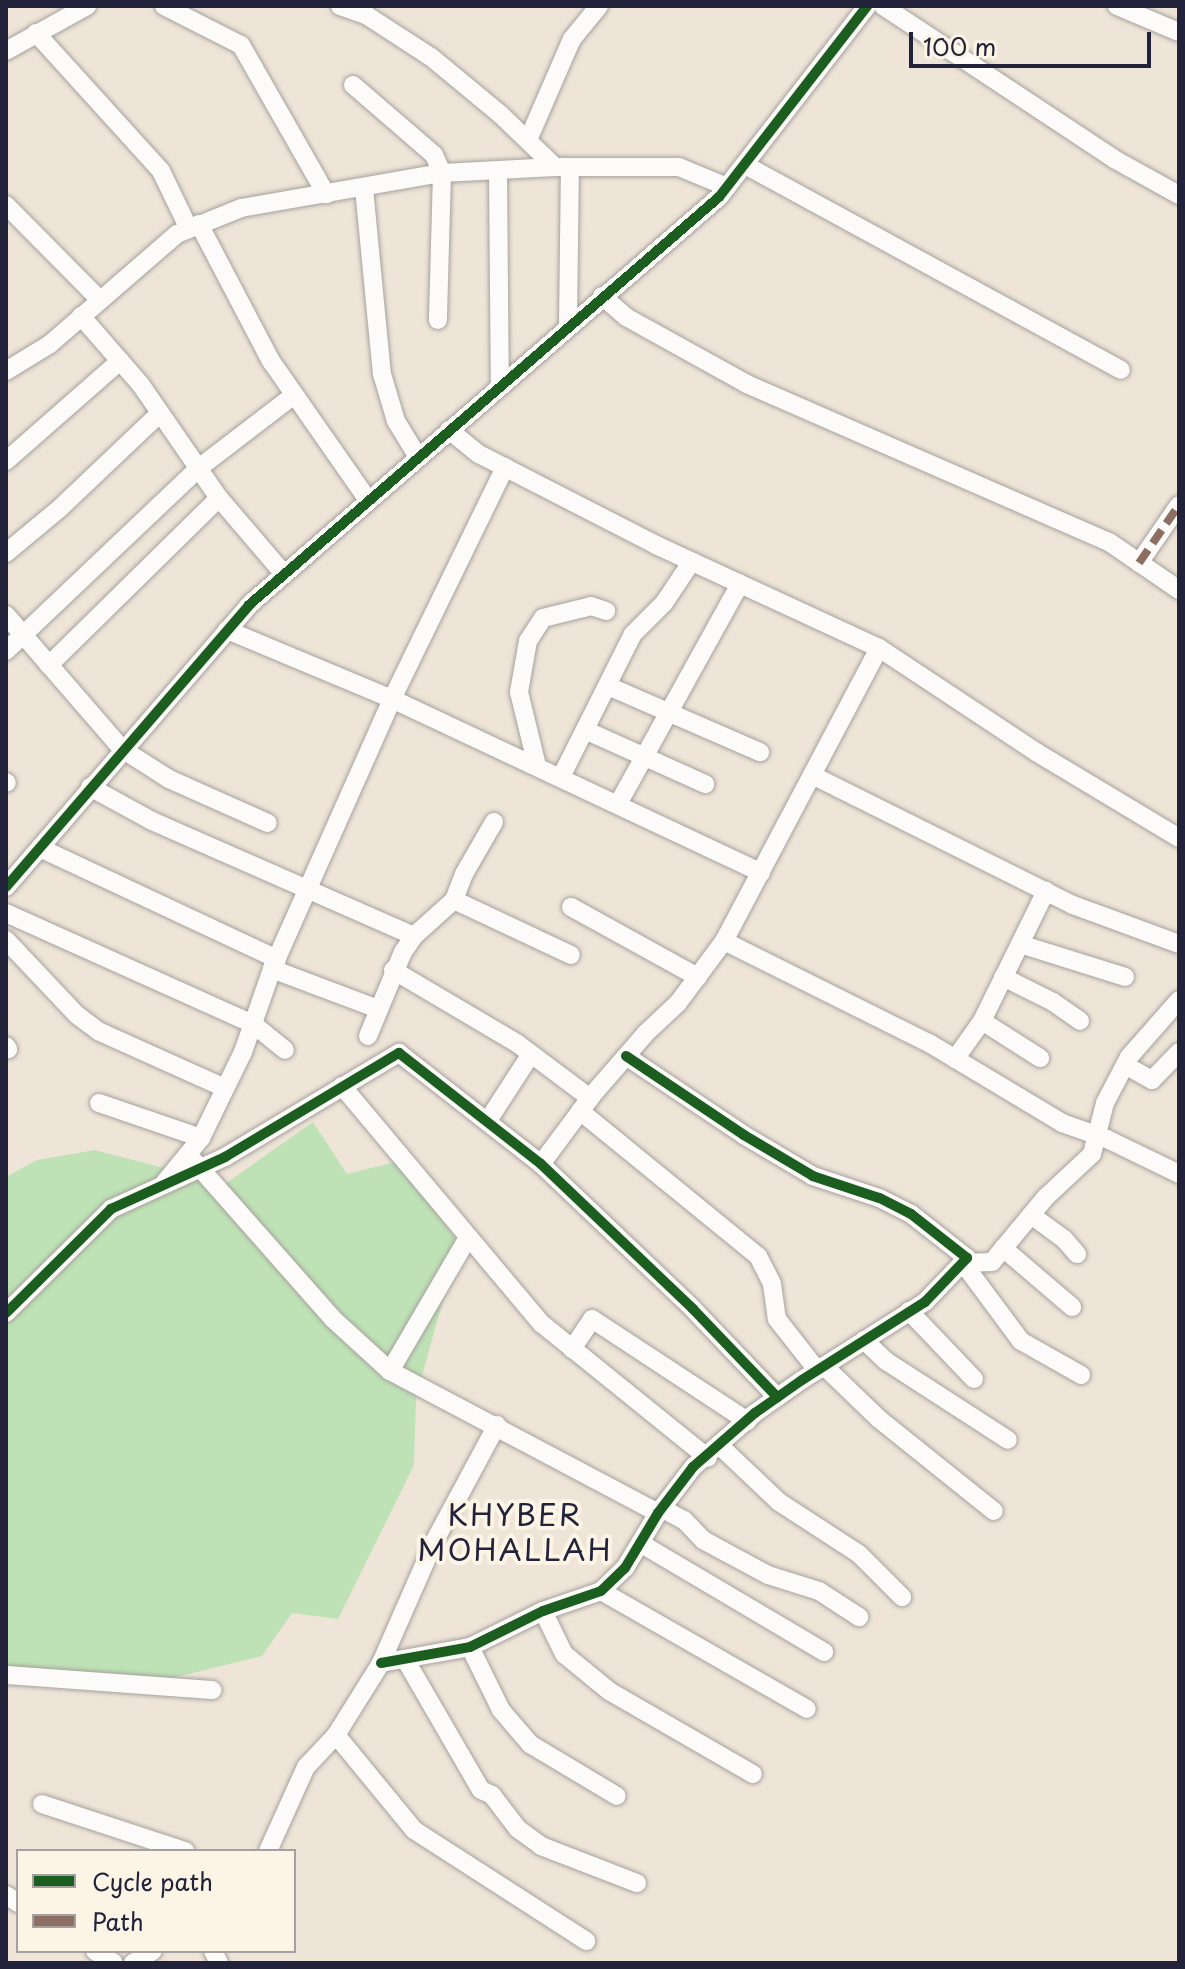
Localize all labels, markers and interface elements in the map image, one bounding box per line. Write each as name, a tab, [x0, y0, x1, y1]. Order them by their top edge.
scale bar	[913, 16, 1155, 66]
text: 100 m	[923, 28, 996, 64]
district label: KHYBER MOHALLAH	[419, 1496, 611, 1566]
legend	[16, 1849, 296, 1953]
text: Cycle path	[92, 1863, 213, 1899]
text: Path	[92, 1903, 144, 1939]

